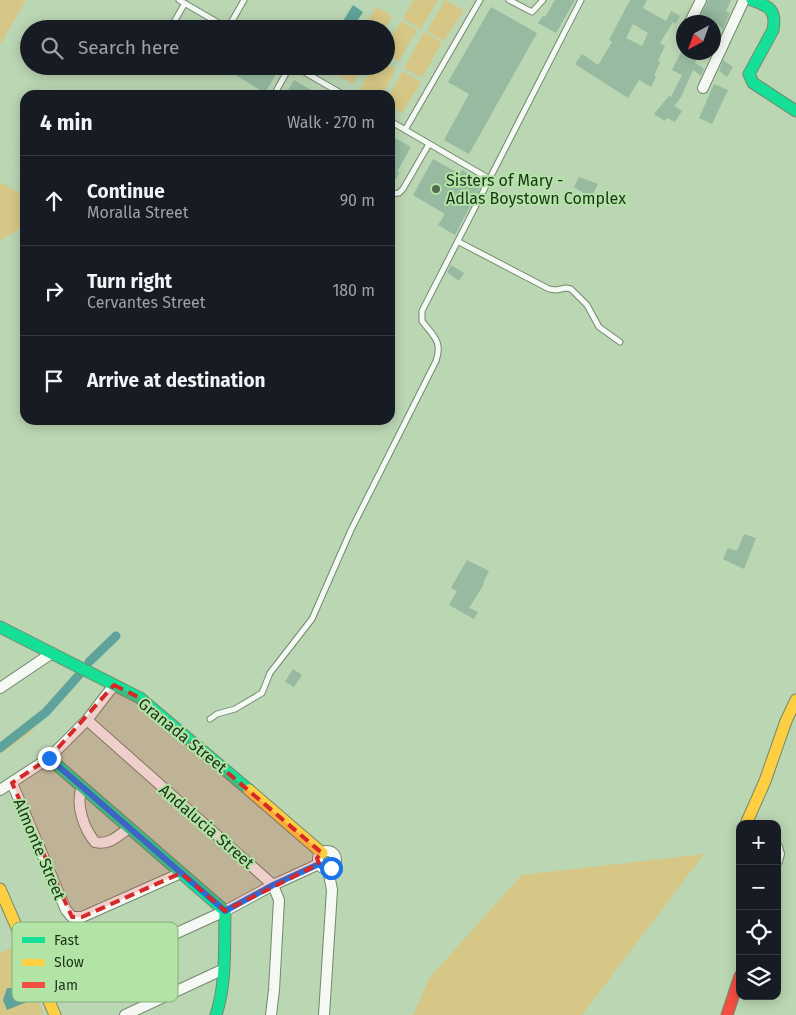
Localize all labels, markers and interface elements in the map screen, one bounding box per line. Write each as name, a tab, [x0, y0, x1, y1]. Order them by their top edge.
north arrow	[676, 15, 721, 60]
search box	[20, 20, 395, 75]
icon: search	[38, 34, 66, 62]
text: Search here	[78, 36, 179, 59]
text: 4 min	[40, 110, 93, 136]
text: Walk · 270 m	[287, 113, 375, 132]
place label: Sisters of Mary - Adlas Boystown Complex	[446, 171, 626, 208]
text: Continue	[87, 180, 165, 203]
marker: Sisters of Mary - Adlas Boystown Complex	[430, 183, 442, 195]
icon: ahead	[40, 187, 68, 215]
text: 90 m	[340, 191, 375, 210]
text: Moralla Street	[87, 203, 189, 222]
text: Turn right	[87, 270, 172, 293]
icon: right	[40, 277, 68, 305]
text: 180 m	[332, 281, 375, 300]
text: Cervantes Street	[87, 293, 206, 312]
icon: arrive	[40, 367, 68, 395]
text: Arrive at destination	[87, 369, 266, 392]
street label: Granada Street	[135, 694, 231, 777]
route end	[38, 747, 61, 770]
street label: Andalucia Street	[155, 780, 258, 873]
street label: Almonte Street	[10, 796, 70, 903]
map controls	[736, 820, 781, 1000]
button: +	[736, 820, 781, 865]
route start	[320, 857, 343, 880]
button: −	[736, 865, 781, 910]
button: locate	[736, 910, 781, 955]
legend	[12, 922, 178, 1002]
text: Fast	[54, 932, 80, 949]
text: Slow	[54, 954, 84, 971]
button: layers	[736, 955, 781, 1000]
text: Jam	[54, 977, 78, 994]

